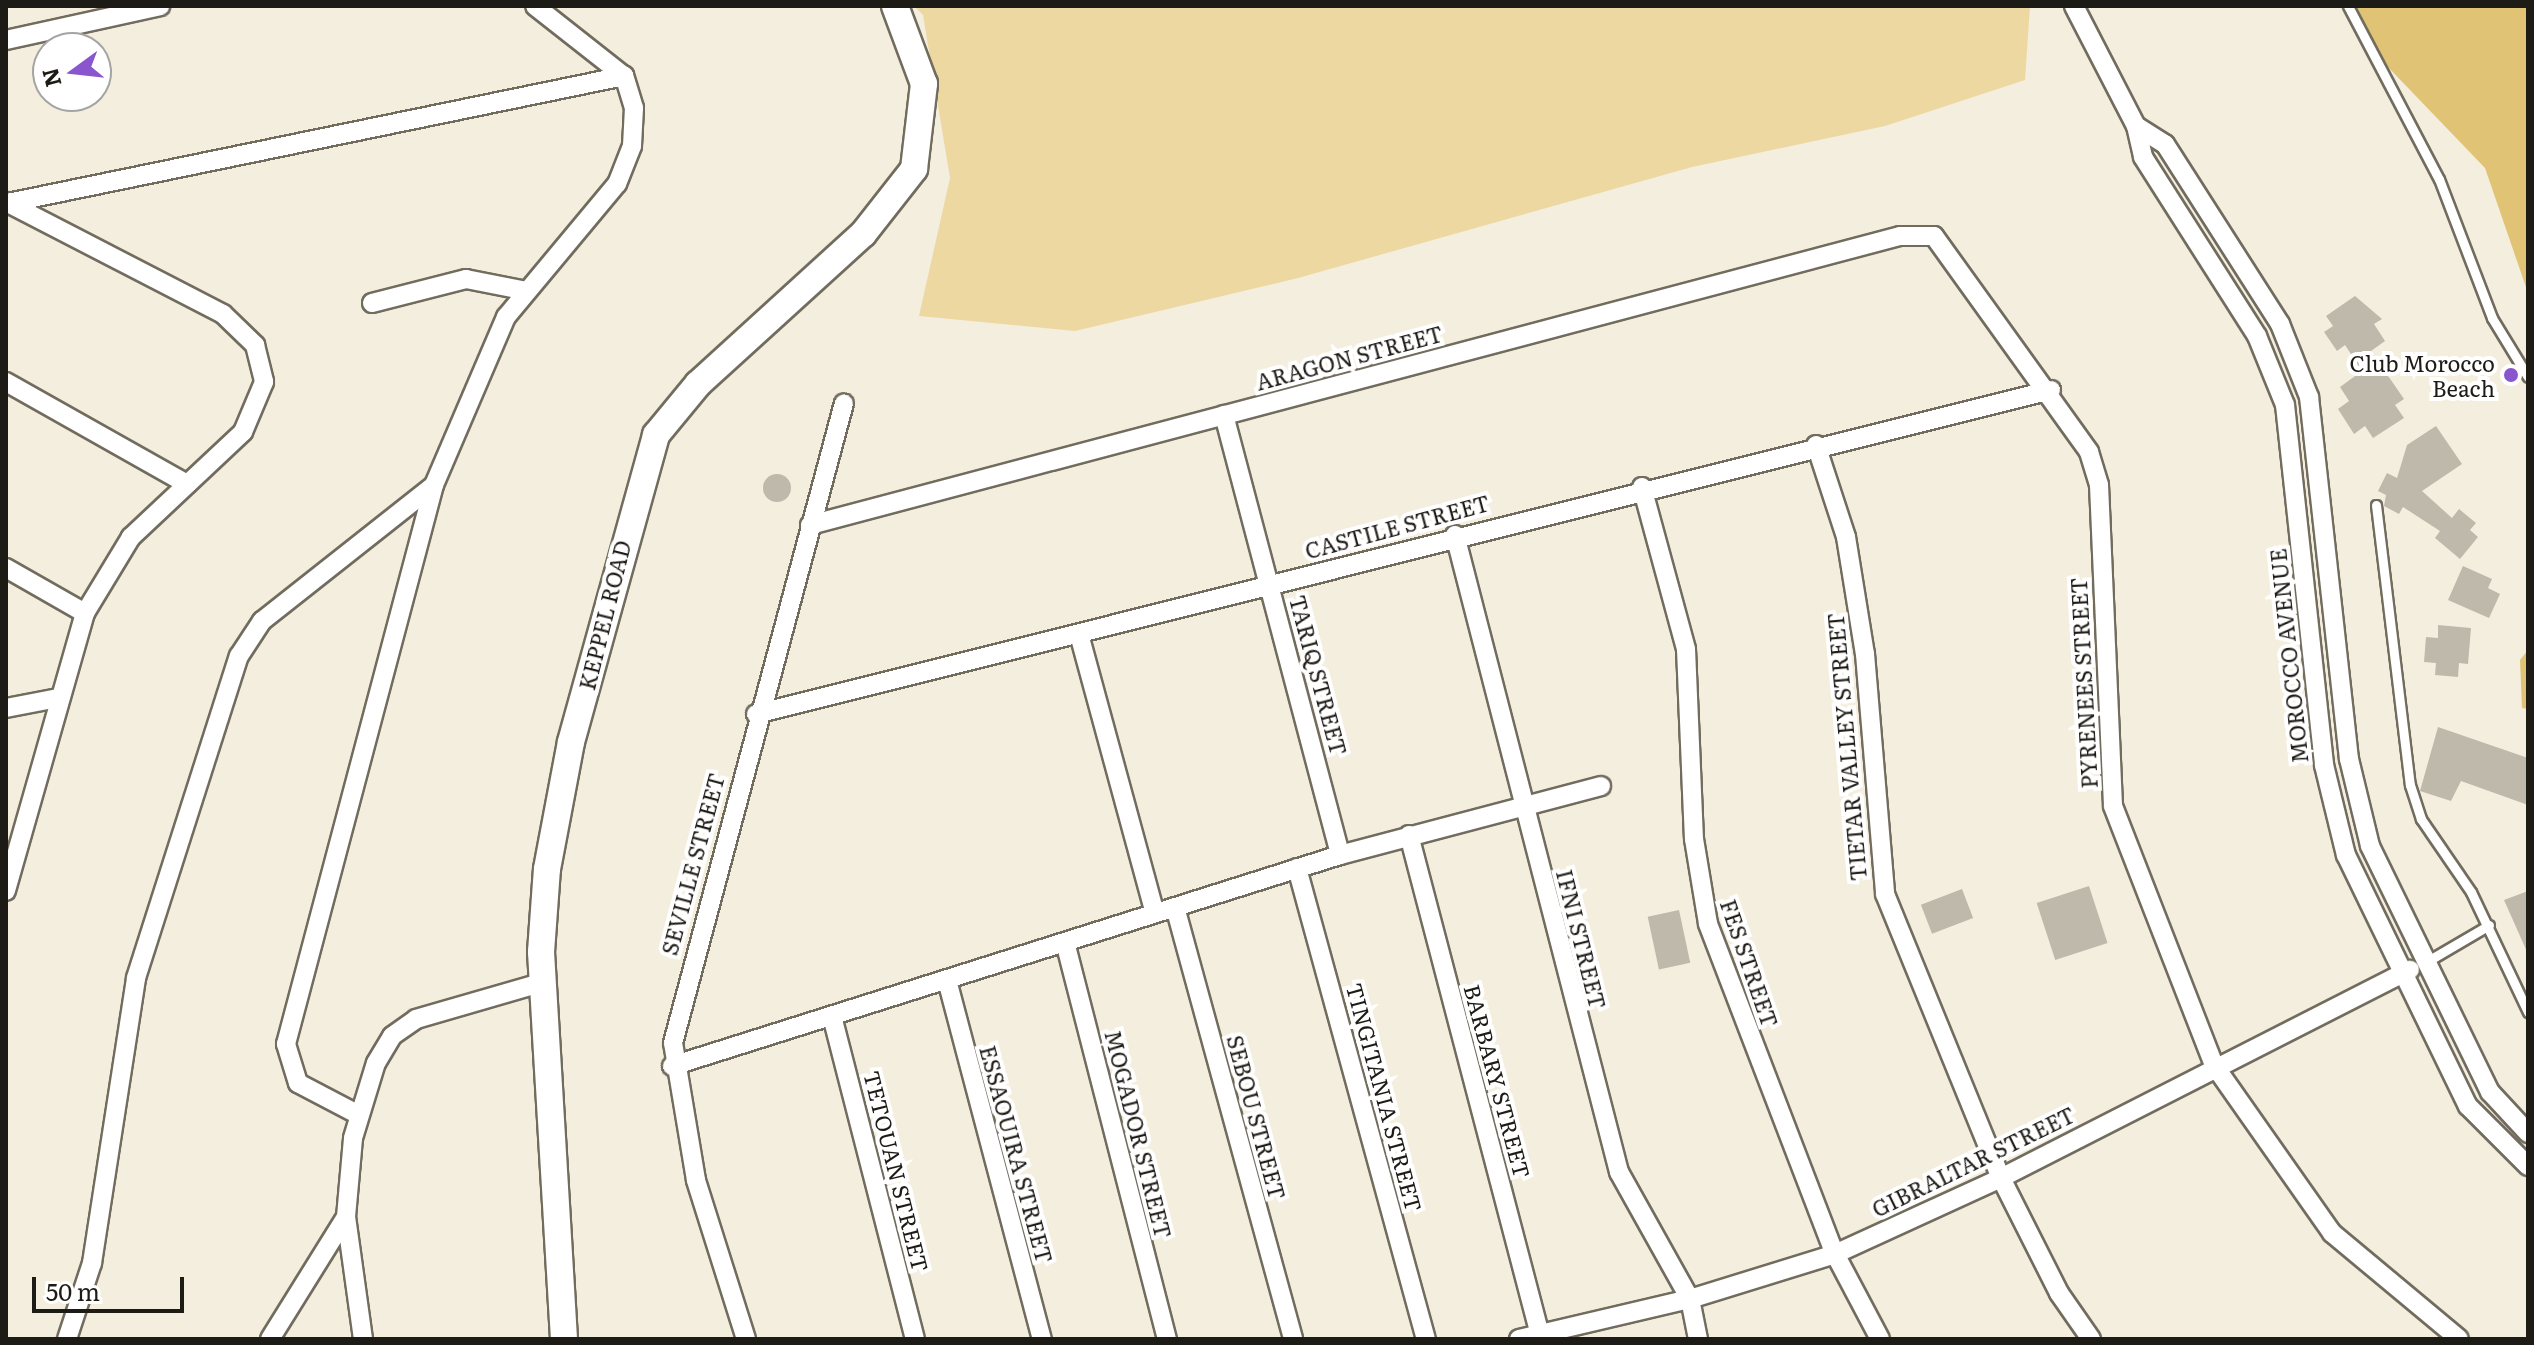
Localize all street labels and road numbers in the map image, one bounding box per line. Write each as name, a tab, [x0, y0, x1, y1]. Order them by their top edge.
street label: ARAGON STREET	[1253, 319, 1445, 395]
street label: CASTILE STREET	[1302, 489, 1492, 563]
street label: KEPPEL ROAD	[573, 537, 635, 693]
street label: MOROCCO AVENUE	[2264, 547, 2312, 765]
street label: PYRENEES STREET	[2064, 577, 2102, 789]
street label: TARIQ STREET	[1285, 592, 1353, 758]
street label: TIETAR VALLEY STREET	[1821, 612, 1871, 882]
street label: SEVILLE STREET	[655, 770, 729, 958]
street label: IFNI STREET	[1552, 867, 1612, 1011]
street label: FES STREET	[1716, 896, 1784, 1030]
street label: TINGITANIA STREET	[1342, 980, 1428, 1214]
street label: BARBARY STREET	[1459, 981, 1537, 1181]
street label: MOGADOR STREET	[1100, 1027, 1178, 1241]
street label: SEBOU STREET	[1222, 1032, 1292, 1202]
street label: ESSAOUIRA STREET	[975, 1042, 1059, 1266]
street label: TETOUAN STREET	[859, 1068, 935, 1274]
street label: GIBRALTAR STREET	[1867, 1100, 2079, 1222]

